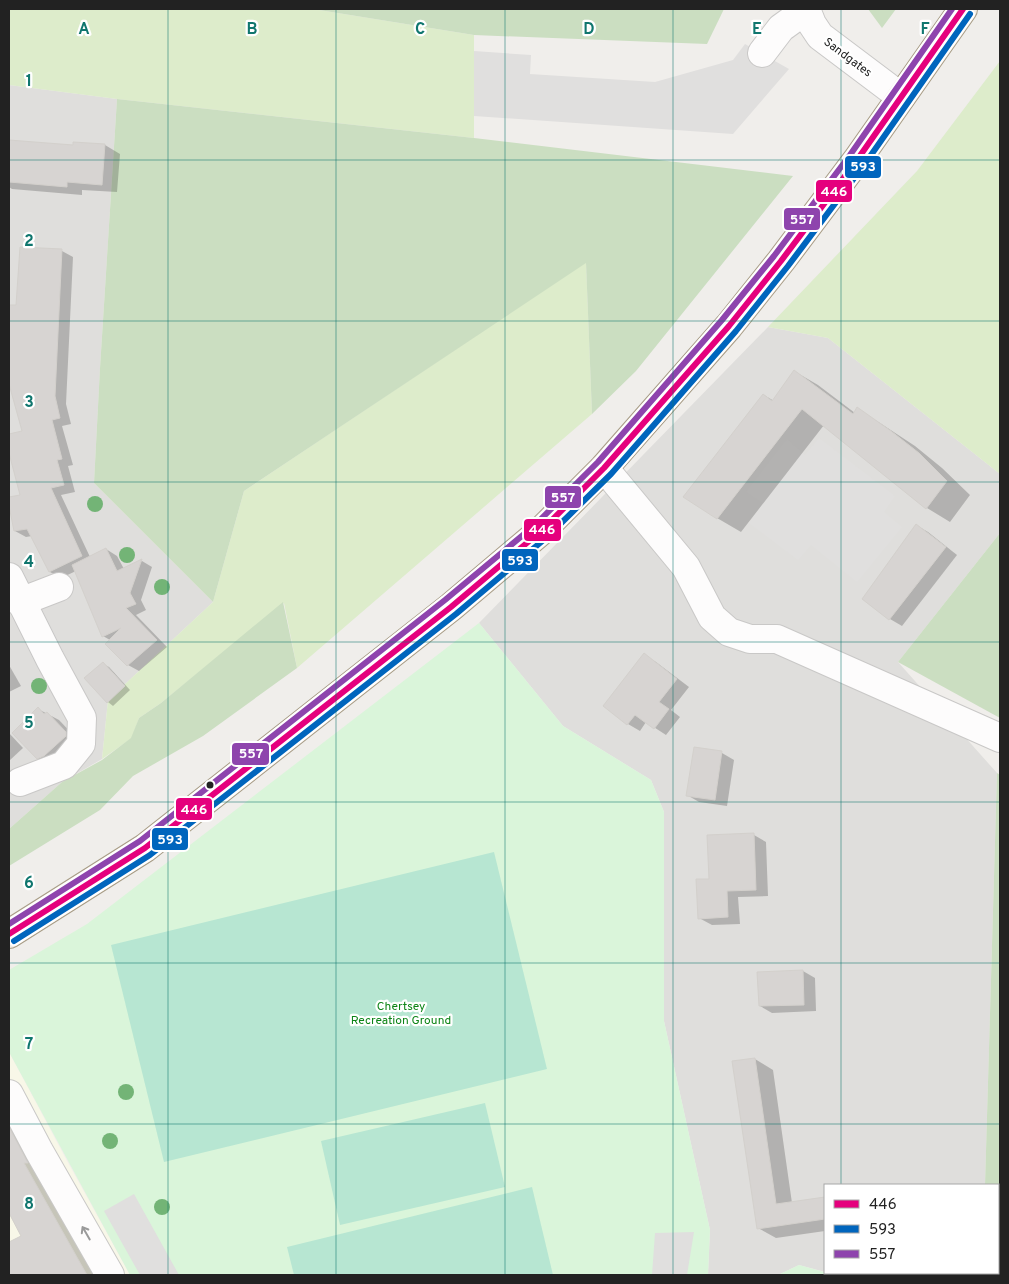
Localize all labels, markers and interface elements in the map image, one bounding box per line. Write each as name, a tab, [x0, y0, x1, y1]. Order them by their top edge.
text: A	[78, 20, 90, 40]
text: B	[246, 20, 258, 40]
text: C	[415, 20, 425, 40]
text: D	[583, 20, 595, 40]
text: E	[752, 20, 762, 40]
text: F	[920, 20, 930, 40]
street label: Sandgates	[820, 34, 875, 81]
text: 1	[26, 72, 32, 92]
line badge: 593	[844, 155, 882, 179]
text: 593	[850, 159, 876, 176]
line badge: 446	[815, 179, 853, 203]
text: 446	[821, 184, 847, 201]
line badge: 557	[783, 207, 821, 231]
text: 557	[790, 212, 814, 229]
text: 2	[24, 232, 34, 252]
text: 3	[24, 393, 34, 413]
line badge: 557	[544, 485, 582, 509]
text: 557	[551, 490, 575, 507]
line badge: 446	[523, 518, 562, 542]
text: 446	[529, 522, 555, 539]
line badge: 593	[501, 548, 539, 572]
text: 4	[24, 553, 34, 573]
text: 593	[507, 553, 533, 570]
text: 5	[24, 714, 34, 734]
line badge: 557	[231, 742, 270, 766]
text: 557	[239, 746, 263, 763]
unlabelled marker	[205, 780, 215, 790]
line badge: 446	[175, 797, 213, 821]
text: 446	[181, 802, 207, 819]
line badge: 593	[151, 827, 189, 851]
text: 593	[157, 832, 183, 849]
text: 6	[24, 874, 34, 894]
park label: Chertsey Recreation Ground	[351, 999, 451, 1029]
text: 7	[25, 1035, 33, 1055]
legend	[824, 1184, 999, 1274]
text: 8	[24, 1195, 34, 1215]
text: 446	[869, 1196, 897, 1215]
text: 593	[869, 1221, 896, 1240]
one-way arrow	[80, 1226, 90, 1241]
text: 557	[869, 1246, 895, 1265]

